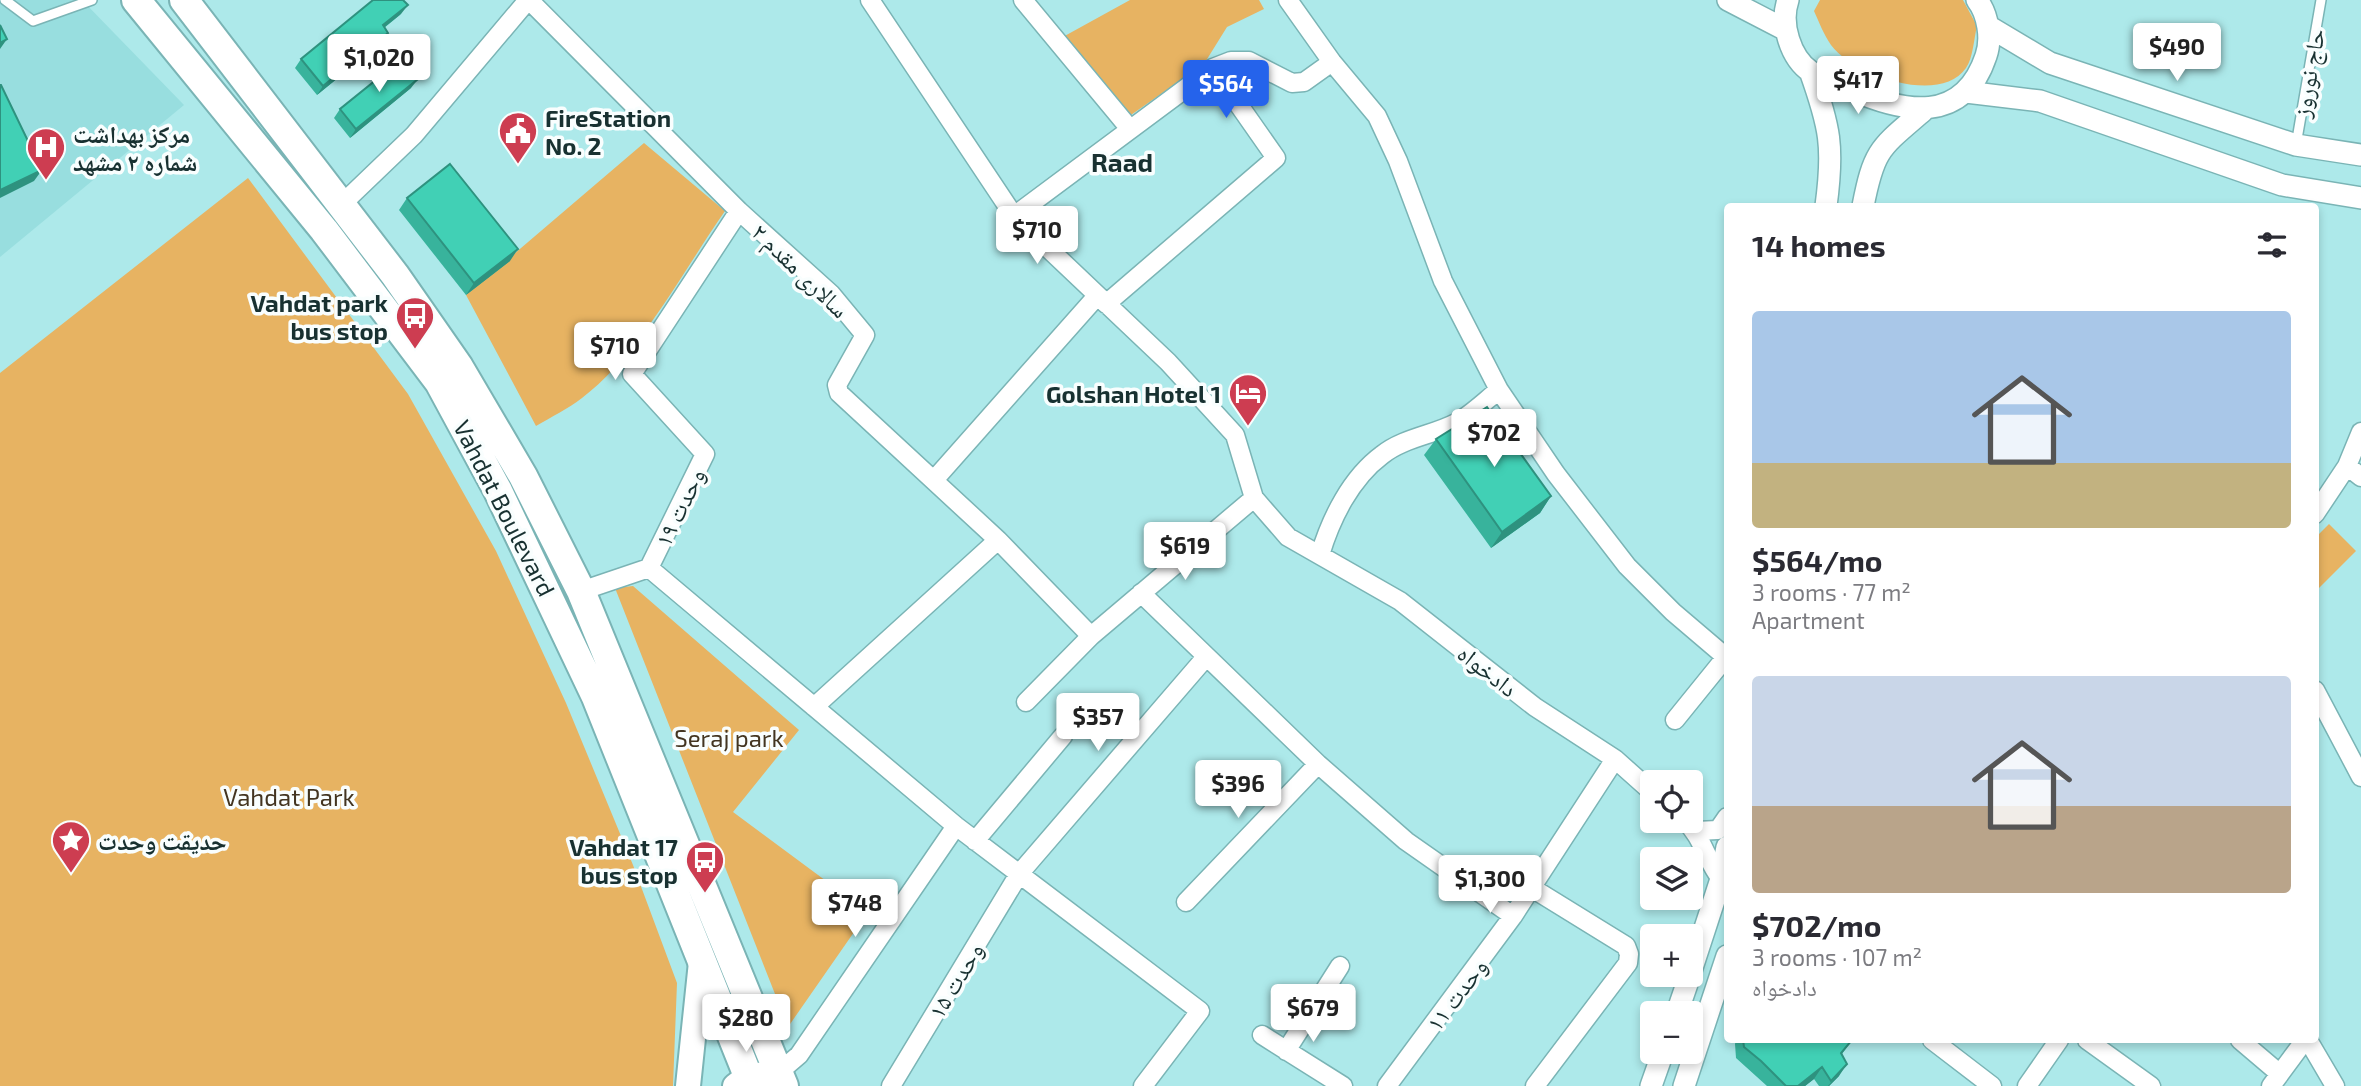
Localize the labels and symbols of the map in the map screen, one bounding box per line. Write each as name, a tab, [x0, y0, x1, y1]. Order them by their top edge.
pin: $490	[2136, 24, 2218, 83]
street label: حاج نوروز	[2286, 26, 2332, 121]
pin: $1,020	[322, 34, 436, 94]
pin: $417	[1817, 57, 1899, 116]
pin: $564	[1185, 60, 1267, 120]
place label: FireStation No. 2	[545, 103, 671, 160]
public building icon: FireStation No. 2	[497, 110, 539, 165]
place label: مرکز بهداشت شماره ۲ مشهد	[73, 119, 197, 176]
hospital icon: مرکز بهداشت شماره ۲ مشهد	[25, 126, 67, 181]
district label: Raad	[1091, 146, 1153, 177]
pin: $710	[996, 206, 1078, 266]
street label: سالاری مقدم ۲	[745, 217, 855, 325]
place label: Vahdat park bus stop	[250, 288, 389, 345]
bus stop icon: Vahdat park bus stop	[394, 295, 436, 350]
pin: $710	[574, 322, 656, 382]
hotel icon: Golshan Hotel 1	[1227, 372, 1269, 427]
place label: Golshan Hotel 1	[1046, 379, 1221, 408]
pin: $702	[1453, 410, 1535, 469]
street label: Vahdat Boulevard	[448, 415, 562, 601]
street label: وحدت ۱۹	[648, 463, 710, 551]
pin: $619	[1144, 522, 1226, 582]
street label: دادخواه	[1452, 638, 1524, 702]
pin: $357	[1057, 694, 1139, 753]
park label: Seraj park	[674, 723, 784, 752]
pin: $396	[1197, 760, 1279, 820]
park label: Vahdat Park	[223, 782, 355, 811]
place icon: حدیقت وحدت	[50, 819, 92, 874]
place label: حدیقت وحدت	[98, 826, 227, 855]
place label: Vahdat 17 bus stop	[569, 832, 678, 889]
bus stop icon: Vahdat 17 bus stop	[684, 839, 726, 894]
pin: $1,300	[1433, 856, 1547, 915]
pin: $748	[814, 880, 896, 939]
street label: وحدت ۱۵	[921, 937, 989, 1023]
street label: وحدت ۱۱	[1419, 952, 1493, 1036]
pin: $679	[1272, 984, 1354, 1044]
pin: $280	[705, 995, 787, 1054]

